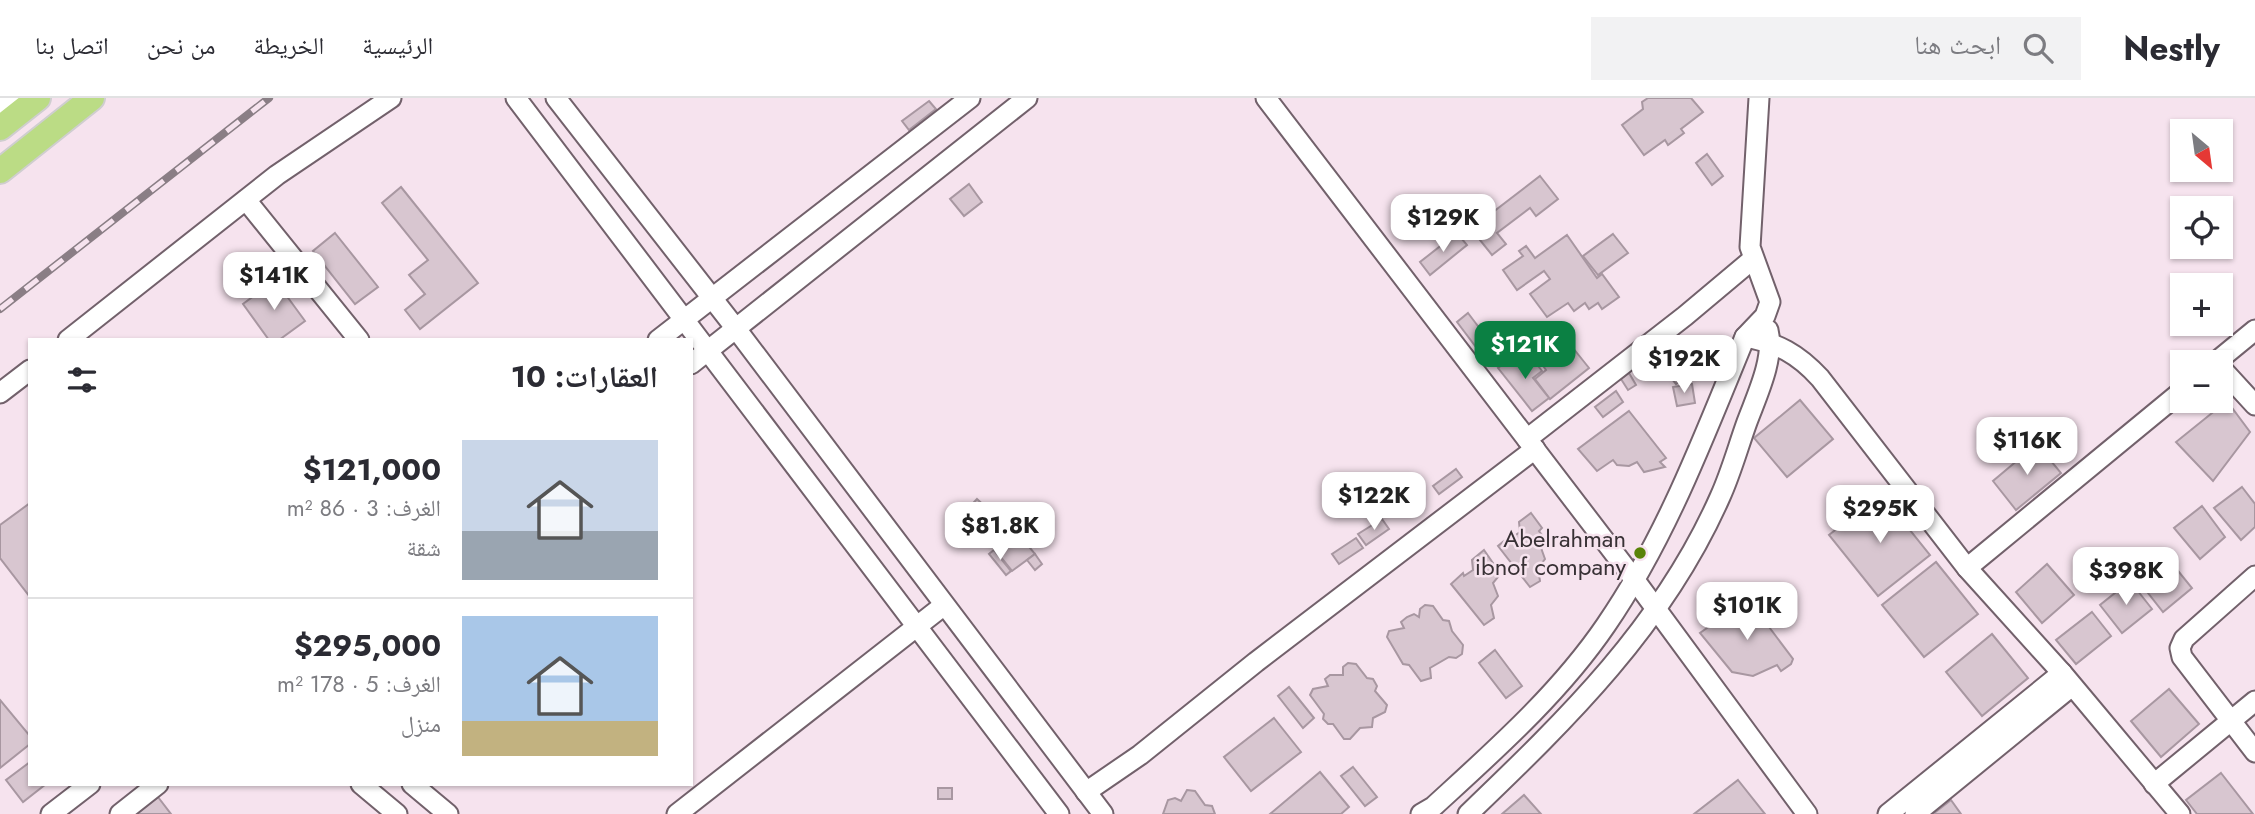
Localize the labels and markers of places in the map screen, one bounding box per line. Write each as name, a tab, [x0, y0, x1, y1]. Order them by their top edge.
pin: $129K	[1394, 194, 1492, 254]
pin: $141K	[225, 252, 323, 312]
pin: $121K	[1476, 322, 1574, 381]
pin: $192K	[1635, 336, 1733, 395]
pin: $116K	[1978, 418, 2076, 477]
pin: $122K	[1325, 472, 1423, 532]
pin: $295K	[1831, 486, 1929, 545]
pin: $81.8K	[943, 503, 1057, 562]
place label: Abelrahman ibnof company	[1475, 521, 1626, 584]
marker: Abelrahman ibnof company	[1632, 545, 1648, 561]
pin: $398K	[2077, 547, 2175, 607]
pin: $101K	[1698, 582, 1796, 642]

